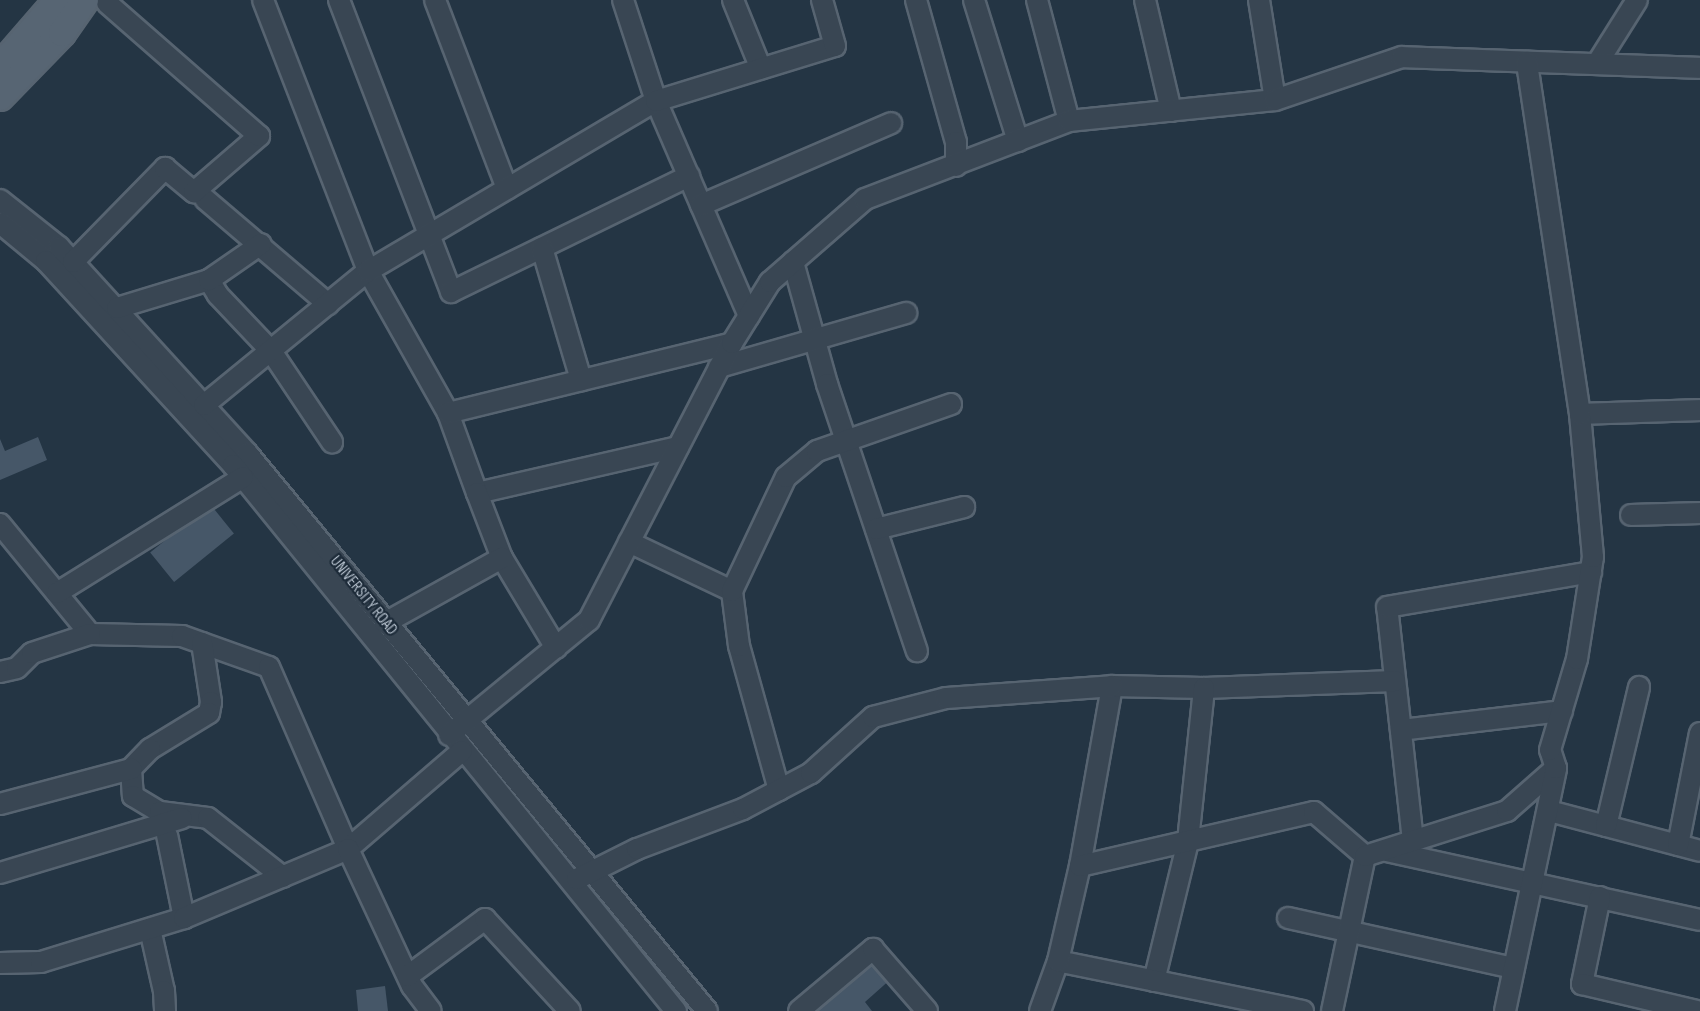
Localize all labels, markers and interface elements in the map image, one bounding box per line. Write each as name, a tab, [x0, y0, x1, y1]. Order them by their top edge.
street label: UNIVERSITY ROAD	[325, 553, 401, 639]

